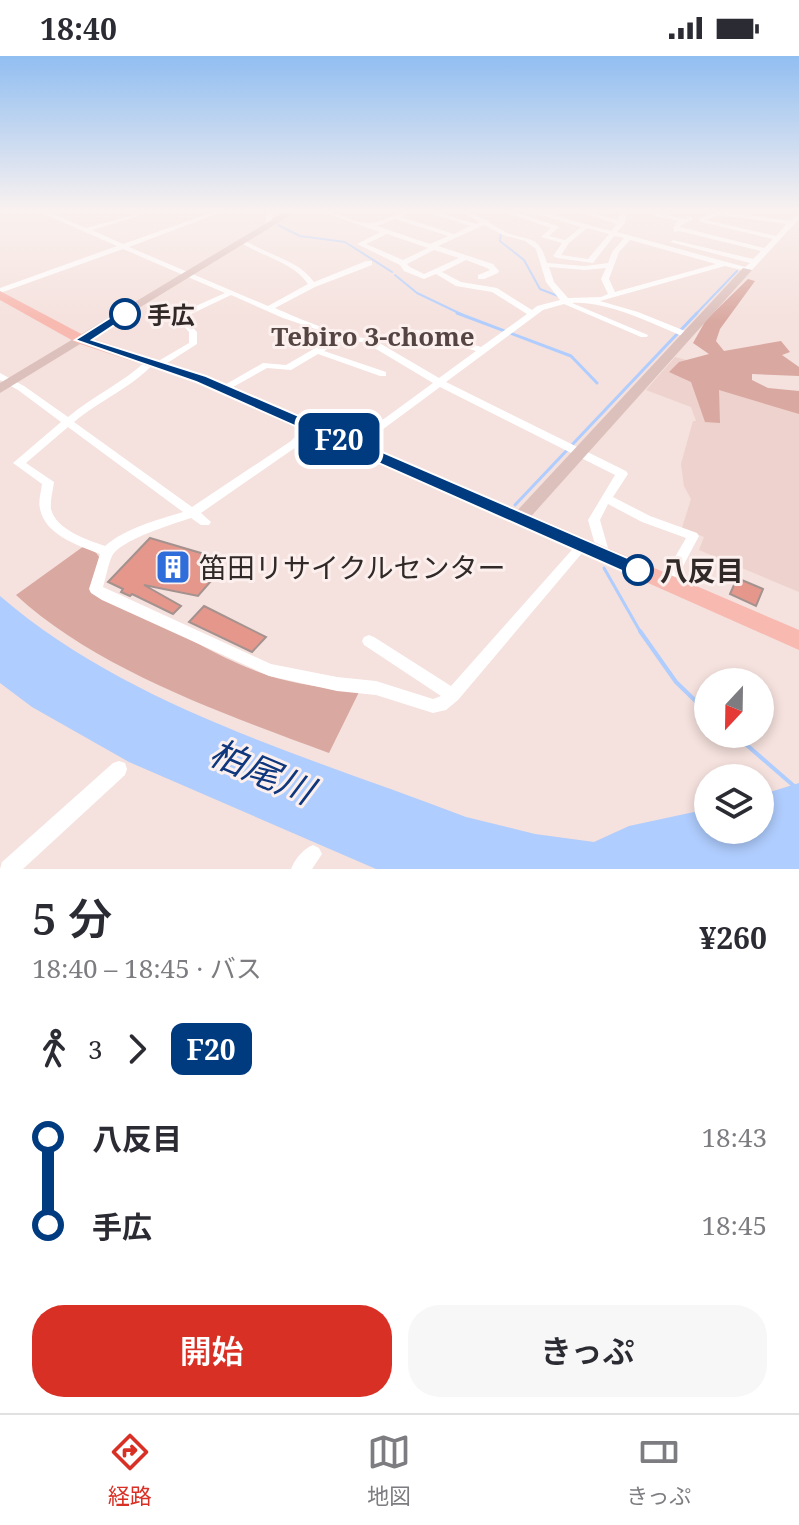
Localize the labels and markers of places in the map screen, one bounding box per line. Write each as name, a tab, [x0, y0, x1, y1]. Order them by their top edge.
place label: 手広	[147, 298, 195, 331]
marker: 手広	[110, 299, 140, 329]
building icon: 笛田リサイクルセンター	[154, 548, 192, 586]
place label: 笛田リサイクルセンター	[199, 548, 506, 586]
place label: 八反目	[660, 551, 744, 589]
marker: 八反目	[623, 555, 653, 585]

